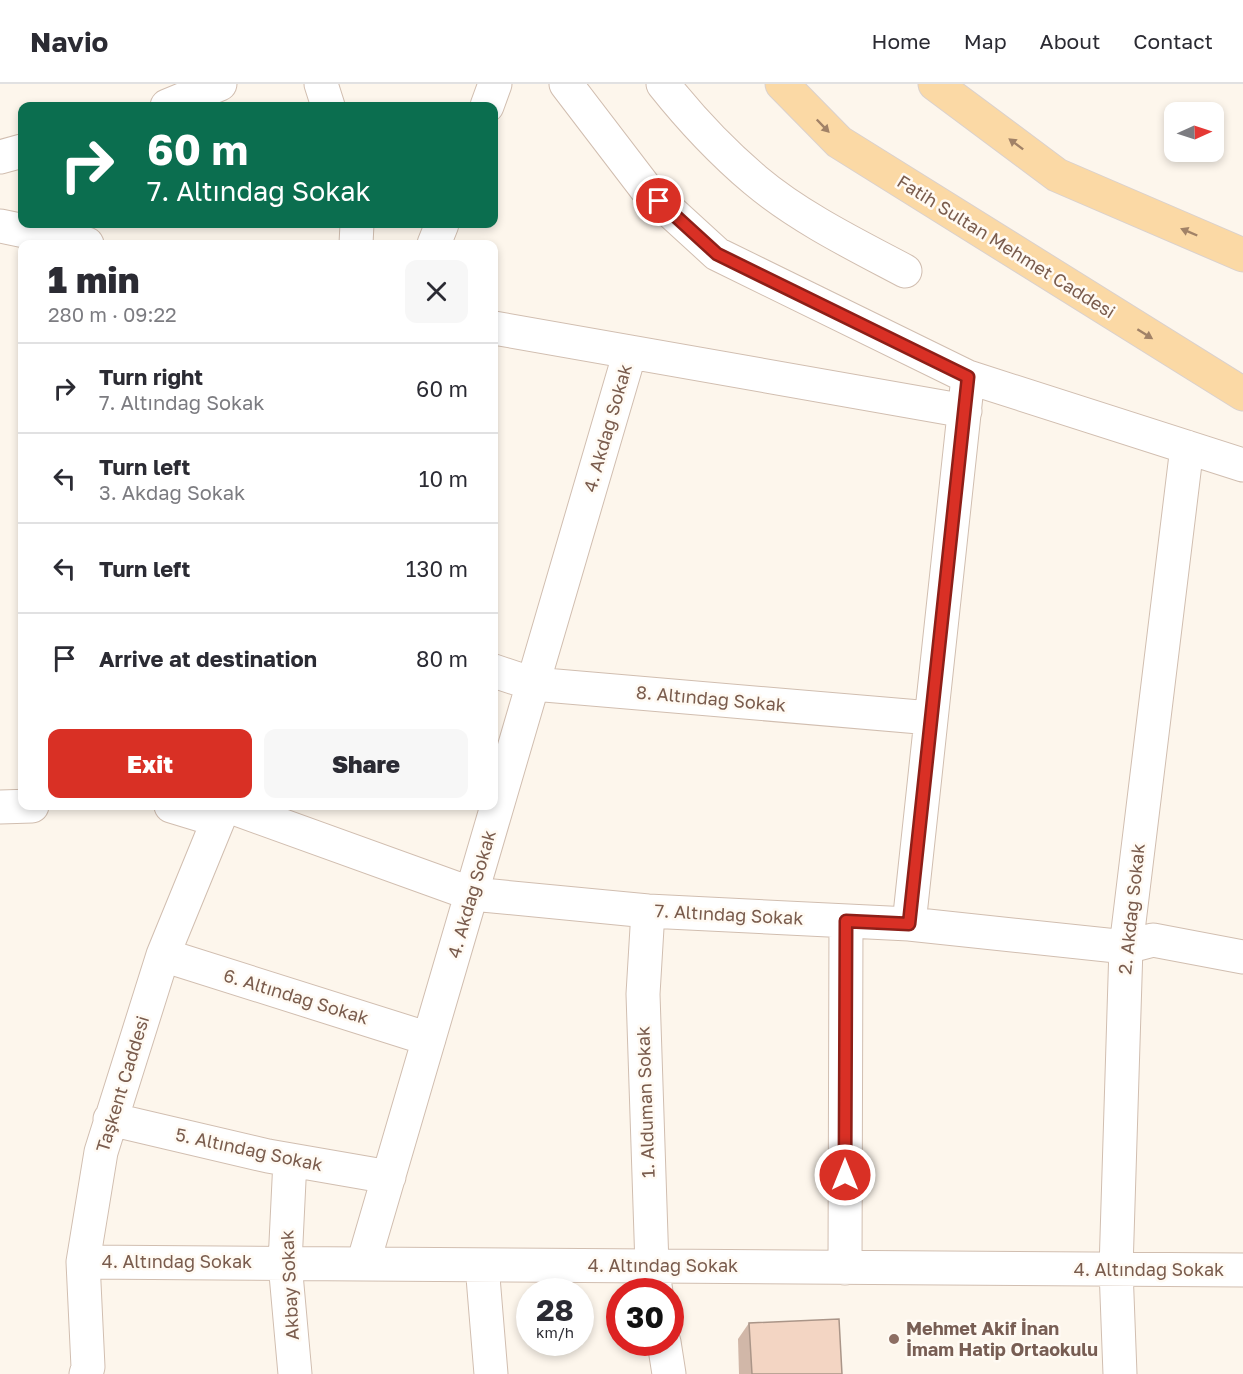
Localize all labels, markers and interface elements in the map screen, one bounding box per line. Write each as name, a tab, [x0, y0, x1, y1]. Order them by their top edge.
text: Navio	[30, 25, 108, 58]
text: Home	[871, 28, 931, 54]
text: Map	[964, 28, 1007, 54]
text: About	[1040, 28, 1100, 54]
text: Contact	[1133, 28, 1213, 54]
north arrow	[1164, 102, 1224, 162]
map controls	[1164, 102, 1224, 162]
one-way arrow	[816, 118, 830, 133]
text: 60 m	[147, 124, 248, 174]
icon: right	[48, 126, 126, 204]
one-way arrow	[1009, 139, 1024, 151]
street label: Fatih Sultan Mehmet Caddesi	[893, 170, 1120, 323]
text: 7. Altındağ Sokak	[147, 175, 371, 207]
pin	[633, 175, 684, 226]
icon: arrive	[642, 184, 675, 217]
one-way arrow	[1180, 227, 1198, 237]
text: 1 min	[48, 258, 139, 301]
button: close	[405, 260, 468, 323]
text: 280 m · 09:22	[48, 302, 177, 326]
one-way arrow	[1137, 328, 1153, 339]
street label: 4. Akdağ Sokak	[578, 361, 636, 494]
text: Turn right	[99, 363, 203, 390]
icon: right	[48, 372, 81, 405]
text: 60 m	[416, 375, 468, 402]
text: 7. Altındağ Sokak	[99, 390, 265, 414]
text: Turn left	[99, 453, 190, 480]
icon: left	[48, 462, 81, 495]
text: 10 m	[419, 465, 468, 492]
text: 3. Akdağ Sokak	[99, 480, 245, 504]
icon: left	[48, 552, 81, 585]
text: Turn left	[99, 555, 190, 582]
text: 130 m	[406, 555, 468, 582]
icon: arrive	[48, 642, 81, 675]
text: Arrive at destination	[99, 645, 317, 672]
text: 80 m	[416, 645, 468, 672]
street label: 8. Altındağ Sokak	[635, 680, 787, 716]
button: Exit	[48, 729, 252, 798]
button: Share	[264, 729, 468, 798]
street label: 4. Akdağ Sokak	[442, 827, 500, 960]
street label: 2. Akdağ Sokak	[1113, 842, 1149, 976]
street label: 7. Altındağ Sokak	[654, 899, 804, 929]
street label: 6. Altındağ Sokak	[221, 964, 371, 1029]
street label: Taşkent Caddesi	[91, 1013, 153, 1155]
street label: 1. Alduman Sokak	[631, 1026, 659, 1178]
street label: 5. Altındağ Sokak	[174, 1123, 325, 1175]
position arrow	[813, 1143, 877, 1207]
street label: Akbay Sokak	[275, 1229, 303, 1341]
street label: 4. Altındağ Sokak	[102, 1250, 252, 1272]
street label: 4. Altındağ Sokak	[588, 1254, 738, 1276]
street label: 4. Altındağ Sokak	[1074, 1258, 1224, 1280]
speed limit sign: 30	[606, 1278, 684, 1356]
text: 28	[536, 1292, 574, 1328]
place label: Mehmet Akif İnan İmam Hatip Ortaokulu	[906, 1317, 1098, 1360]
text: km/h	[536, 1323, 574, 1341]
marker: Mehmet Akif İnan İmam Hatip Ortaokulu	[887, 1332, 901, 1346]

